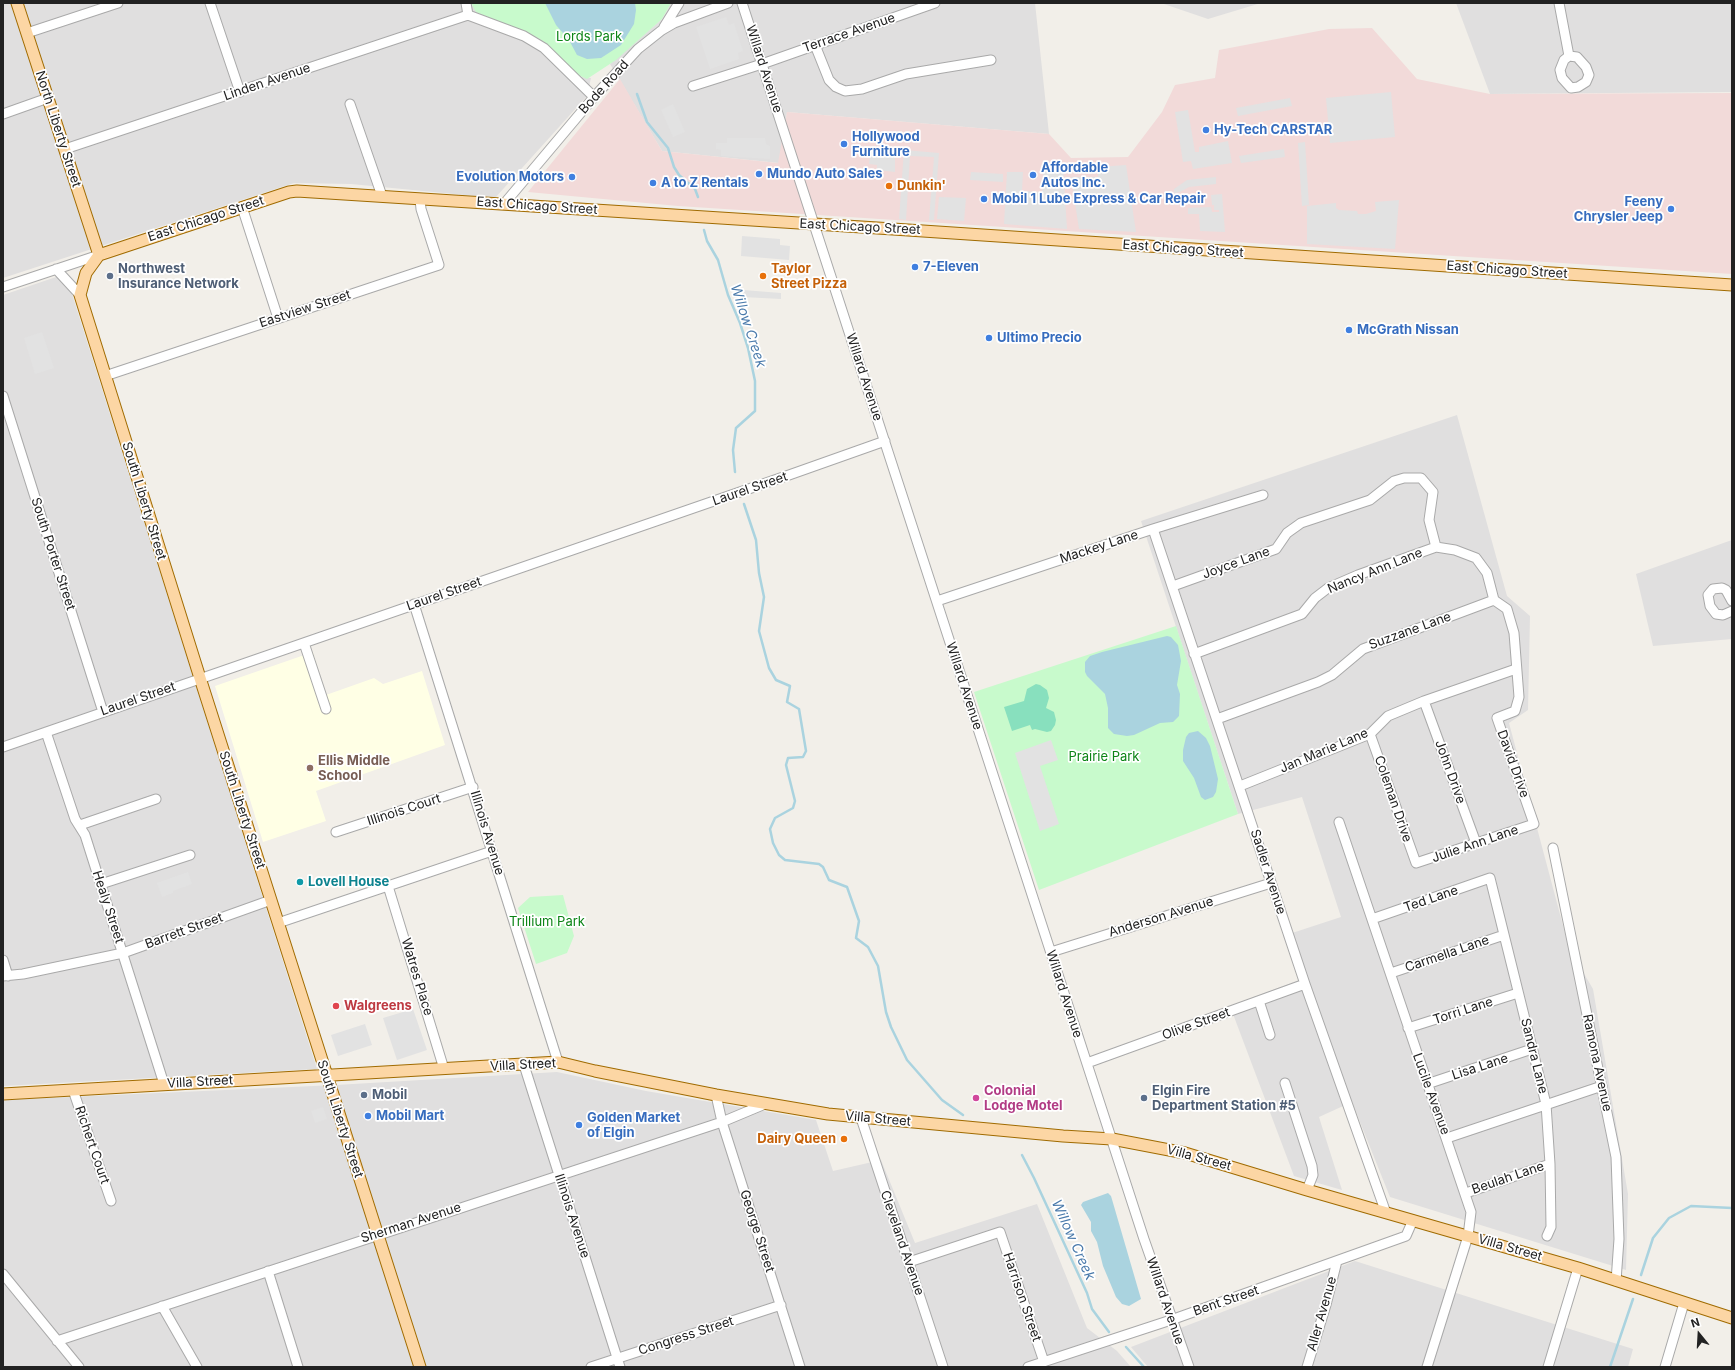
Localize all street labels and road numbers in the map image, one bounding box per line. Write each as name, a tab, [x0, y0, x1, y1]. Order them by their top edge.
street label: Terrace Avenue	[801, 10, 897, 56]
street label: Willard Avenue	[742, 23, 786, 115]
street label: Bode Road	[576, 57, 632, 117]
street label: Linden Avenue	[222, 60, 312, 104]
street label: North Liberty Street	[32, 69, 84, 189]
street label: East Chicago Street	[146, 193, 266, 245]
street label: East Chicago Street	[476, 194, 598, 218]
street label: East Chicago Street	[799, 216, 921, 238]
street label: East Chicago Street	[1122, 237, 1244, 261]
street label: East Chicago Street	[1446, 258, 1568, 282]
street label: Eastview Street	[257, 287, 353, 331]
street label: Willard Avenue	[842, 331, 886, 423]
street label: South Liberty Street	[119, 440, 169, 562]
street label: Laurel Street	[711, 469, 789, 509]
street label: South Porter Street	[27, 496, 79, 612]
street label: Mackey Lane	[1058, 527, 1140, 567]
street label: Joyce Lane	[1200, 544, 1272, 582]
street label: Nancy Ann Lane	[1325, 545, 1425, 597]
street label: Laurel Street	[405, 574, 483, 614]
street label: Suzzane Lane	[1367, 609, 1453, 653]
street label: Willard Avenue	[942, 640, 986, 732]
street label: Laurel Street	[99, 679, 177, 719]
street label: Jan Marie Lane	[1277, 725, 1371, 777]
street label: David Drive	[1494, 728, 1532, 800]
street label: John Drive	[1431, 738, 1469, 806]
street label: South Liberty Street	[216, 749, 268, 871]
street label: Coleman Drive	[1371, 754, 1415, 844]
street label: Illinois Avenue	[467, 789, 507, 877]
street label: Illinois Court	[365, 791, 443, 829]
street label: Julie Ann Lane	[1430, 822, 1520, 866]
street label: Sadler Avenue	[1247, 827, 1289, 917]
street label: Healy Street	[89, 869, 127, 945]
street label: Ted Lane	[1402, 882, 1460, 916]
street label: Anderson Avenue	[1107, 894, 1215, 940]
street label: Barrett Street	[143, 910, 225, 952]
street label: Carmella Lane	[1403, 932, 1491, 976]
street label: Watres Place	[398, 936, 436, 1018]
street label: Willard Avenue	[1042, 948, 1086, 1040]
street label: Torri Lane	[1431, 994, 1495, 1028]
street label: Olive Street	[1160, 1004, 1232, 1044]
street label: Ramona Avenue	[1579, 1013, 1615, 1113]
street label: Sandra Lane	[1517, 1017, 1551, 1095]
street label: Lucile Avenue	[1409, 1051, 1453, 1137]
street label: Lisa Lane	[1450, 1051, 1510, 1083]
street label: Villa Street	[490, 1055, 556, 1075]
street label: South Liberty Street	[314, 1058, 366, 1180]
street label: Villa Street	[167, 1072, 233, 1092]
street label: Richert Court	[71, 1104, 113, 1186]
street label: Villa Street	[844, 1108, 912, 1130]
street label: Villa Street	[1165, 1142, 1233, 1174]
street label: Beulah Lane	[1470, 1158, 1546, 1198]
street label: Illinois Avenue	[551, 1172, 593, 1260]
street label: George Street	[736, 1188, 778, 1274]
street label: Cleveland Avenue	[877, 1188, 927, 1298]
street label: Sherman Avenue	[359, 1199, 463, 1247]
street label: Villa Street	[1476, 1231, 1544, 1265]
street label: Harrison Street	[999, 1251, 1045, 1343]
street label: Willard Avenue	[1143, 1255, 1187, 1347]
street label: Aller Avenue	[1304, 1275, 1340, 1353]
street label: Bent Street	[1191, 1282, 1261, 1320]
street label: Congress Street	[636, 1313, 736, 1359]

